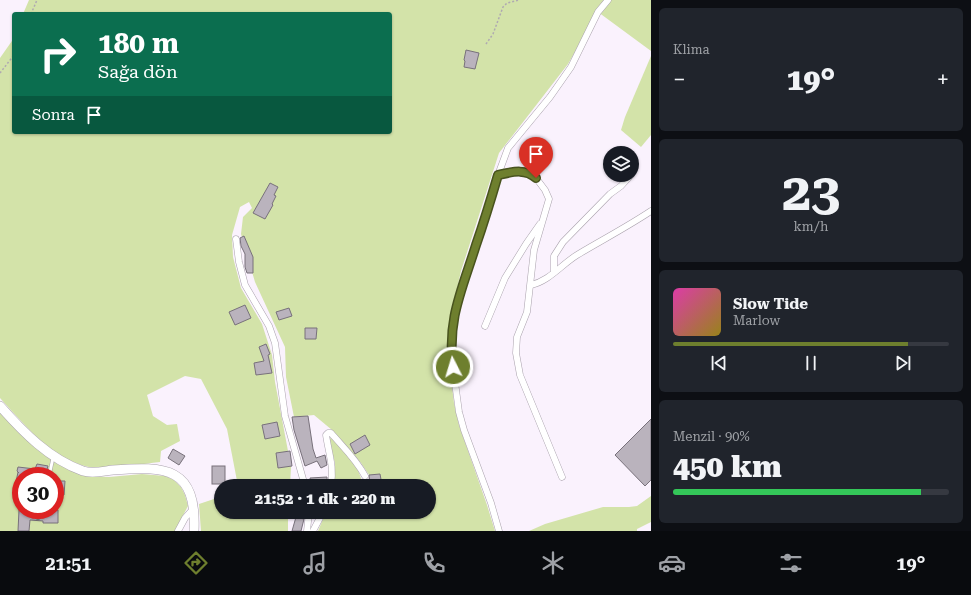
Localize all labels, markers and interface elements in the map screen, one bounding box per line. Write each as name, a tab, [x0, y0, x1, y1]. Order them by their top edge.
text: 180 m	[98, 27, 179, 60]
icon: right	[32, 28, 84, 80]
text: Klima	[673, 42, 710, 57]
text: Sağa dön	[98, 61, 178, 82]
text: 19°	[787, 62, 835, 97]
text: −	[673, 67, 685, 92]
text: +	[937, 67, 949, 92]
icon: arrive	[83, 104, 105, 126]
text: Sonra	[32, 106, 75, 124]
pin	[519, 137, 553, 178]
icon: arrive	[525, 143, 547, 165]
map controls	[603, 146, 639, 182]
button: layers	[603, 146, 639, 182]
text: 23	[782, 162, 840, 223]
text: km/h	[794, 219, 828, 234]
text: Slow Tide	[733, 295, 808, 313]
text: Marlow	[733, 313, 780, 328]
position arrow	[432, 346, 474, 388]
icon: previous	[708, 352, 730, 374]
icon: pause	[800, 352, 822, 374]
icon: next	[892, 352, 914, 374]
text: Menzil · 90%	[673, 429, 750, 444]
text: 450 km	[673, 449, 782, 484]
speed limit sign: 30	[12, 467, 64, 519]
text: 21:52 · 1 dk · 220 m	[255, 490, 395, 508]
icon: directions	[182, 549, 210, 577]
icon: music	[301, 549, 329, 577]
icon: phone	[420, 549, 448, 577]
icon: climate	[539, 549, 567, 577]
icon: car	[658, 549, 686, 577]
icon: filters	[777, 549, 805, 577]
text: 21:51	[45, 553, 91, 574]
text: 19°	[896, 553, 925, 574]

